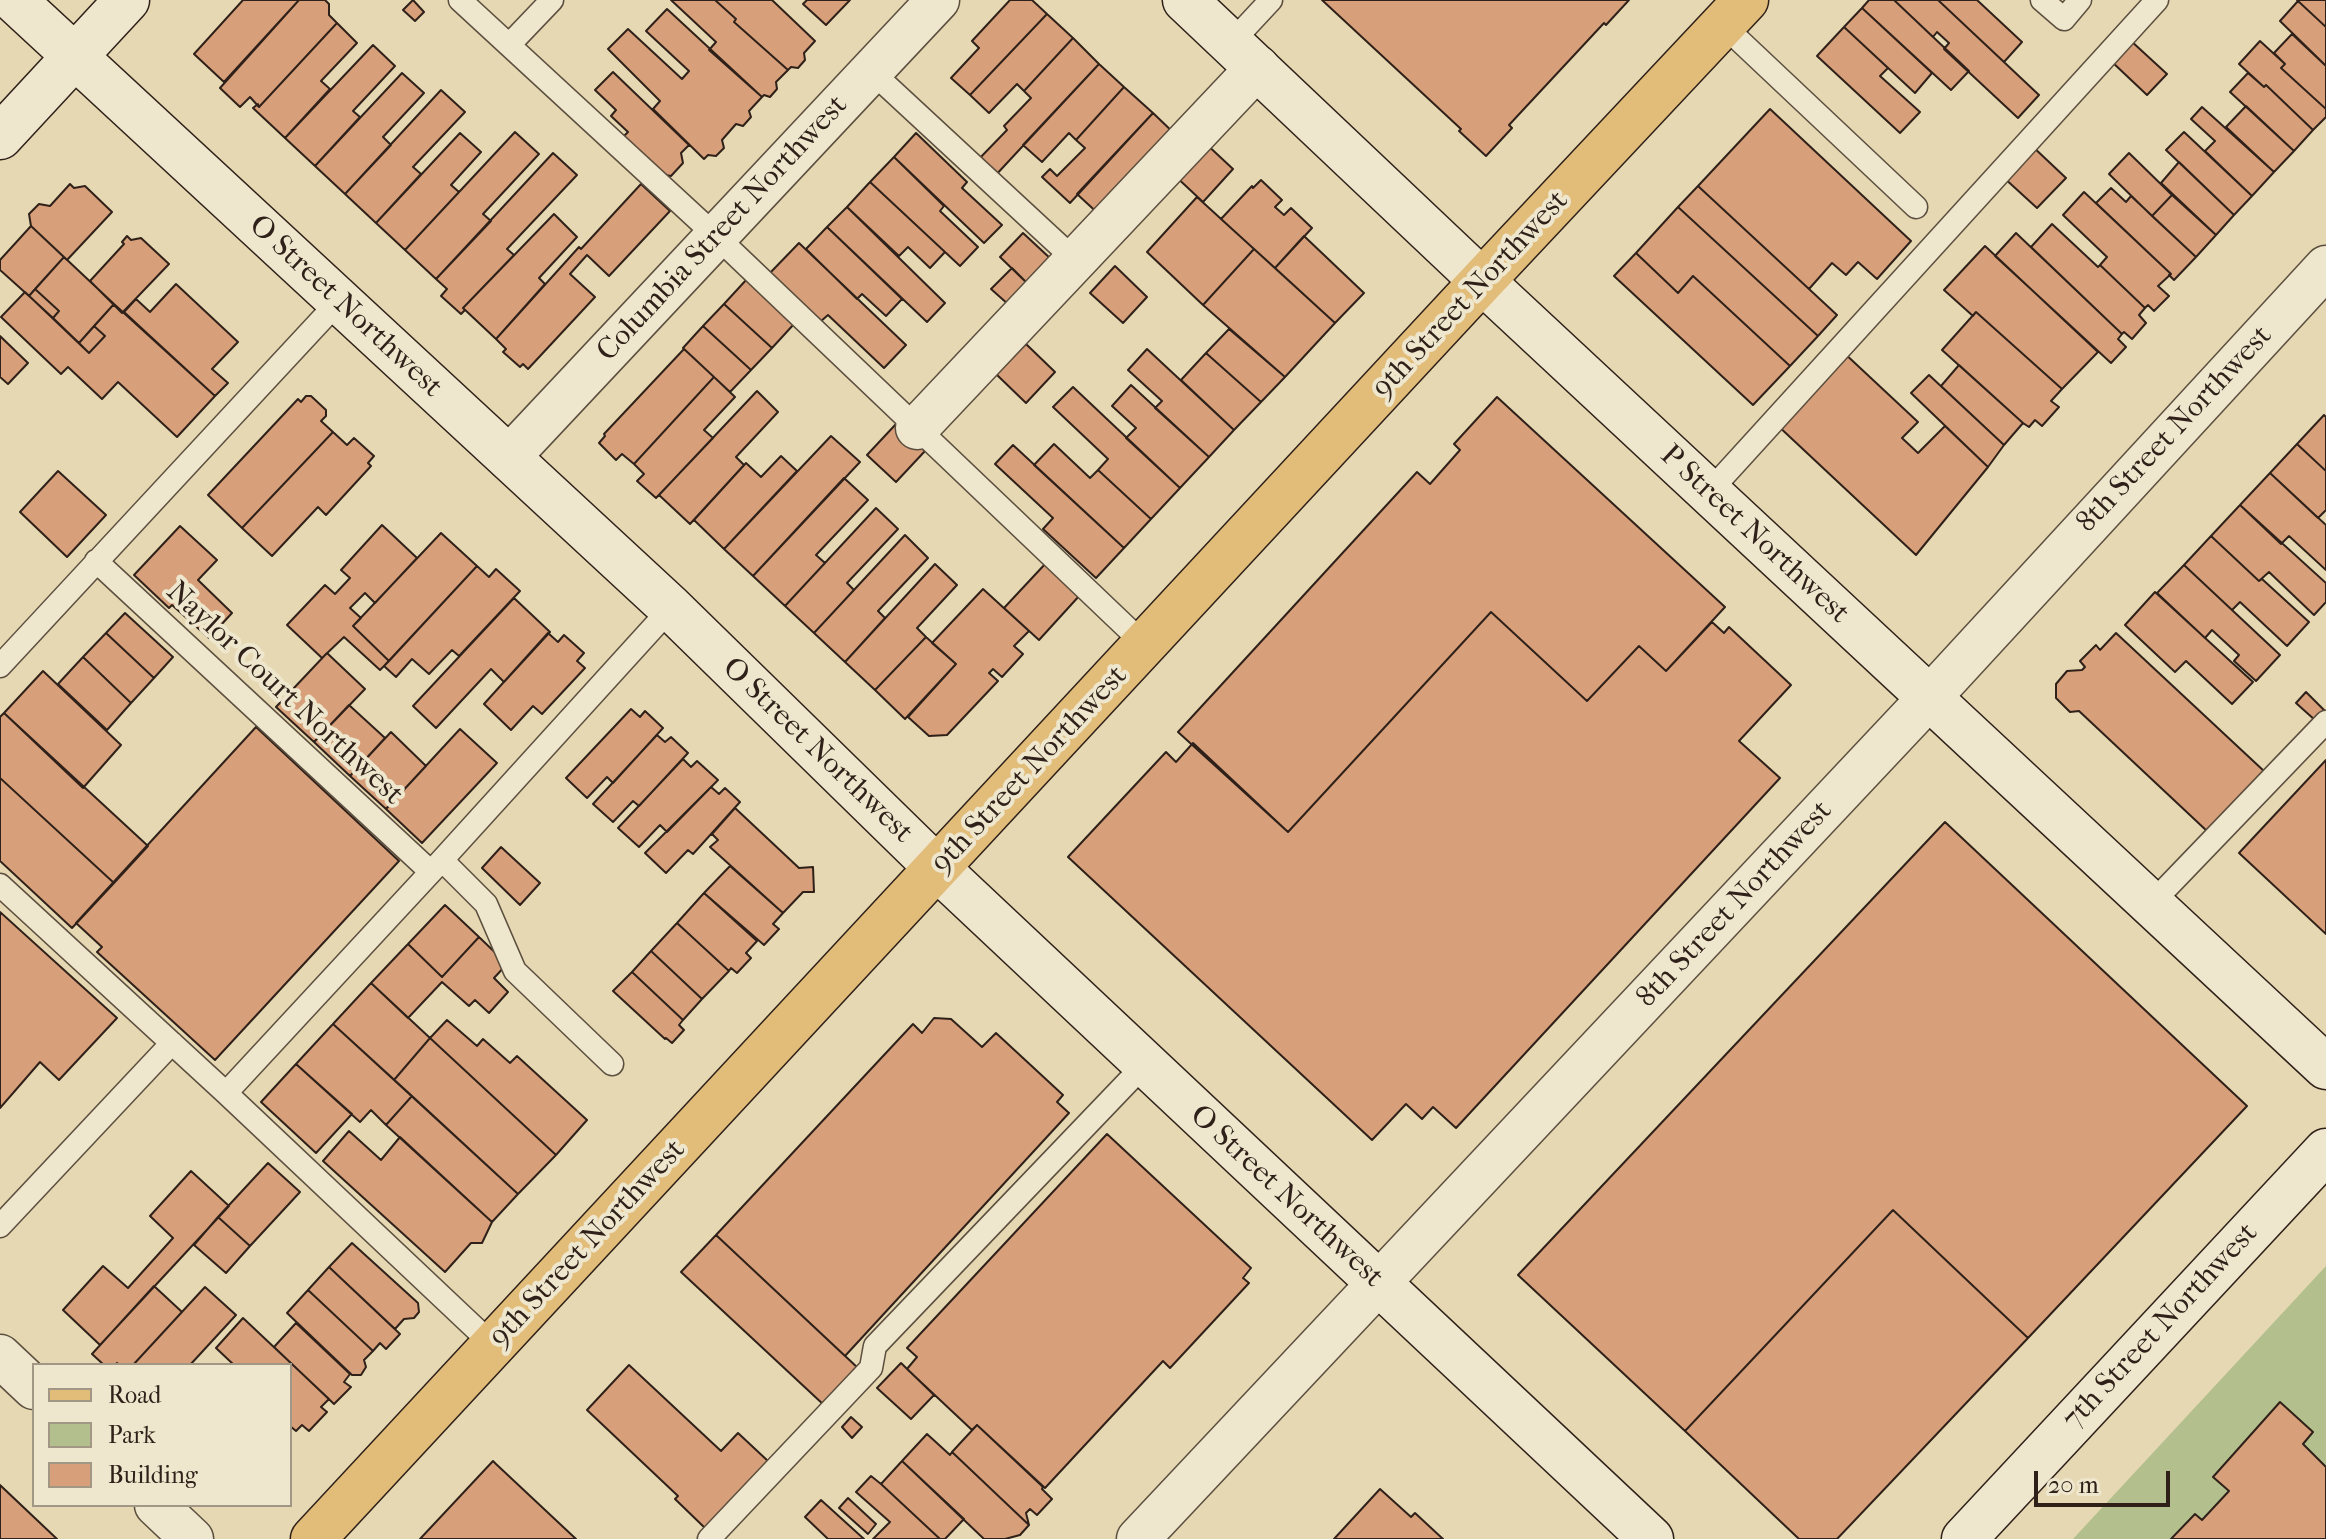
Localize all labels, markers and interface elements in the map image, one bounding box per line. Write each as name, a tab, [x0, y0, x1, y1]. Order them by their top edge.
street label: Columbia Street Northwest	[590, 88, 856, 370]
street label: 9th Street Northwest	[1366, 184, 1576, 406]
street label: O Street Northwest	[241, 208, 449, 406]
street label: 8th Street Northwest	[2070, 319, 2280, 541]
street label: P Street Northwest	[1652, 438, 1856, 632]
street label: Naylor Court Northwest	[158, 575, 410, 813]
street label: O Street Northwest	[714, 651, 920, 851]
street label: 9th Street Northwest	[925, 659, 1135, 881]
street label: 8th Street Northwest	[1630, 794, 1840, 1016]
street label: O Street Northwest	[1182, 1098, 1390, 1296]
street label: 9th Street Northwest	[483, 1133, 693, 1355]
street label: 7th Street Northwest	[2056, 1216, 2266, 1438]
legend	[32, 1363, 292, 1507]
text: Road	[108, 1381, 161, 1409]
text: Park	[108, 1421, 156, 1449]
scale bar	[2038, 1455, 2174, 1505]
text: Building	[108, 1461, 198, 1489]
text: 20 m	[2048, 1471, 2099, 1499]

